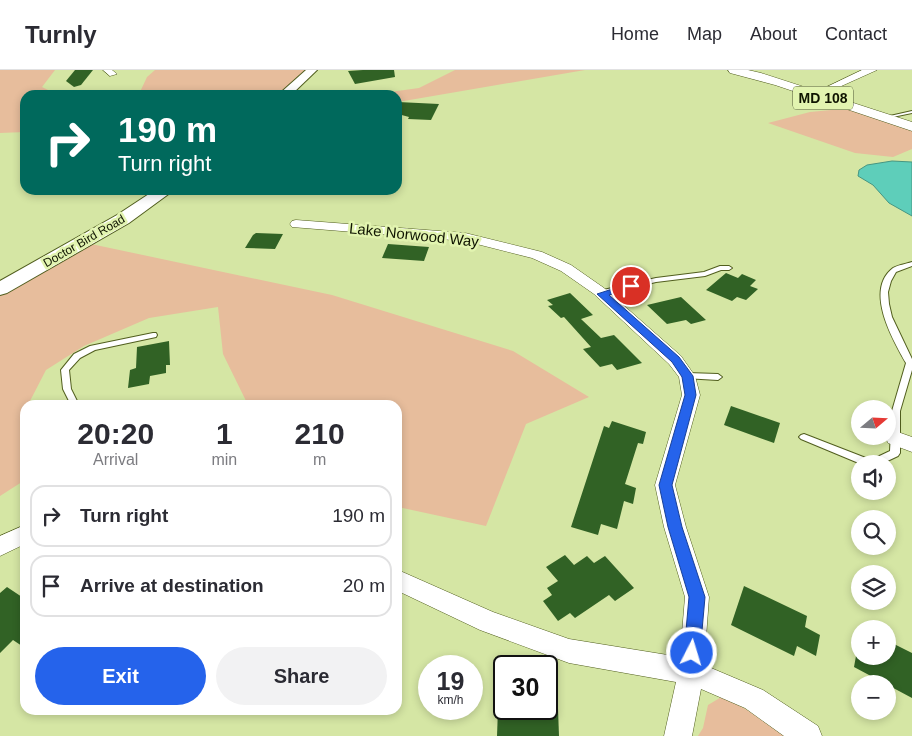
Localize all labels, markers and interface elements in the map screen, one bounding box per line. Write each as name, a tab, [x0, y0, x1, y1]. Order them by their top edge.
text: Turnly	[25, 21, 97, 48]
text: Home	[611, 24, 659, 44]
text: Map	[687, 24, 722, 44]
text: About	[750, 24, 797, 44]
text: Contact	[825, 24, 887, 44]
road number: MD 108	[793, 86, 853, 110]
icon: right	[35, 110, 100, 175]
text: 190 m	[118, 110, 217, 149]
text: Turn right	[118, 151, 211, 176]
street label: Doctor Bird Road	[41, 212, 127, 270]
street label: Lake Norwood Way	[348, 219, 480, 250]
pin	[610, 265, 652, 307]
icon: arrive	[617, 272, 645, 300]
north arrow	[851, 400, 896, 445]
map controls	[851, 400, 896, 720]
text: 20:20	[77, 417, 154, 450]
text: 1	[216, 417, 233, 450]
text: 210	[295, 417, 345, 450]
text: Arrival	[93, 451, 138, 468]
text: min	[211, 451, 237, 468]
text: m	[313, 451, 326, 468]
button: sound	[851, 455, 896, 500]
icon: right	[37, 502, 65, 530]
text: Turn right	[80, 505, 168, 526]
text: 190 m	[332, 505, 385, 526]
button: search	[851, 510, 896, 555]
button: layers	[851, 565, 896, 610]
icon: arrive	[37, 572, 65, 600]
text: Arrive at destination	[80, 575, 264, 596]
text: 20 m	[343, 575, 385, 596]
button: +	[851, 620, 896, 665]
position arrow	[665, 626, 717, 678]
button: Exit	[35, 647, 206, 705]
button: Share	[216, 647, 387, 705]
speed limit sign: 30	[493, 655, 558, 720]
text: 19	[437, 667, 464, 695]
button: −	[851, 675, 896, 720]
text: km/h	[437, 693, 464, 707]

